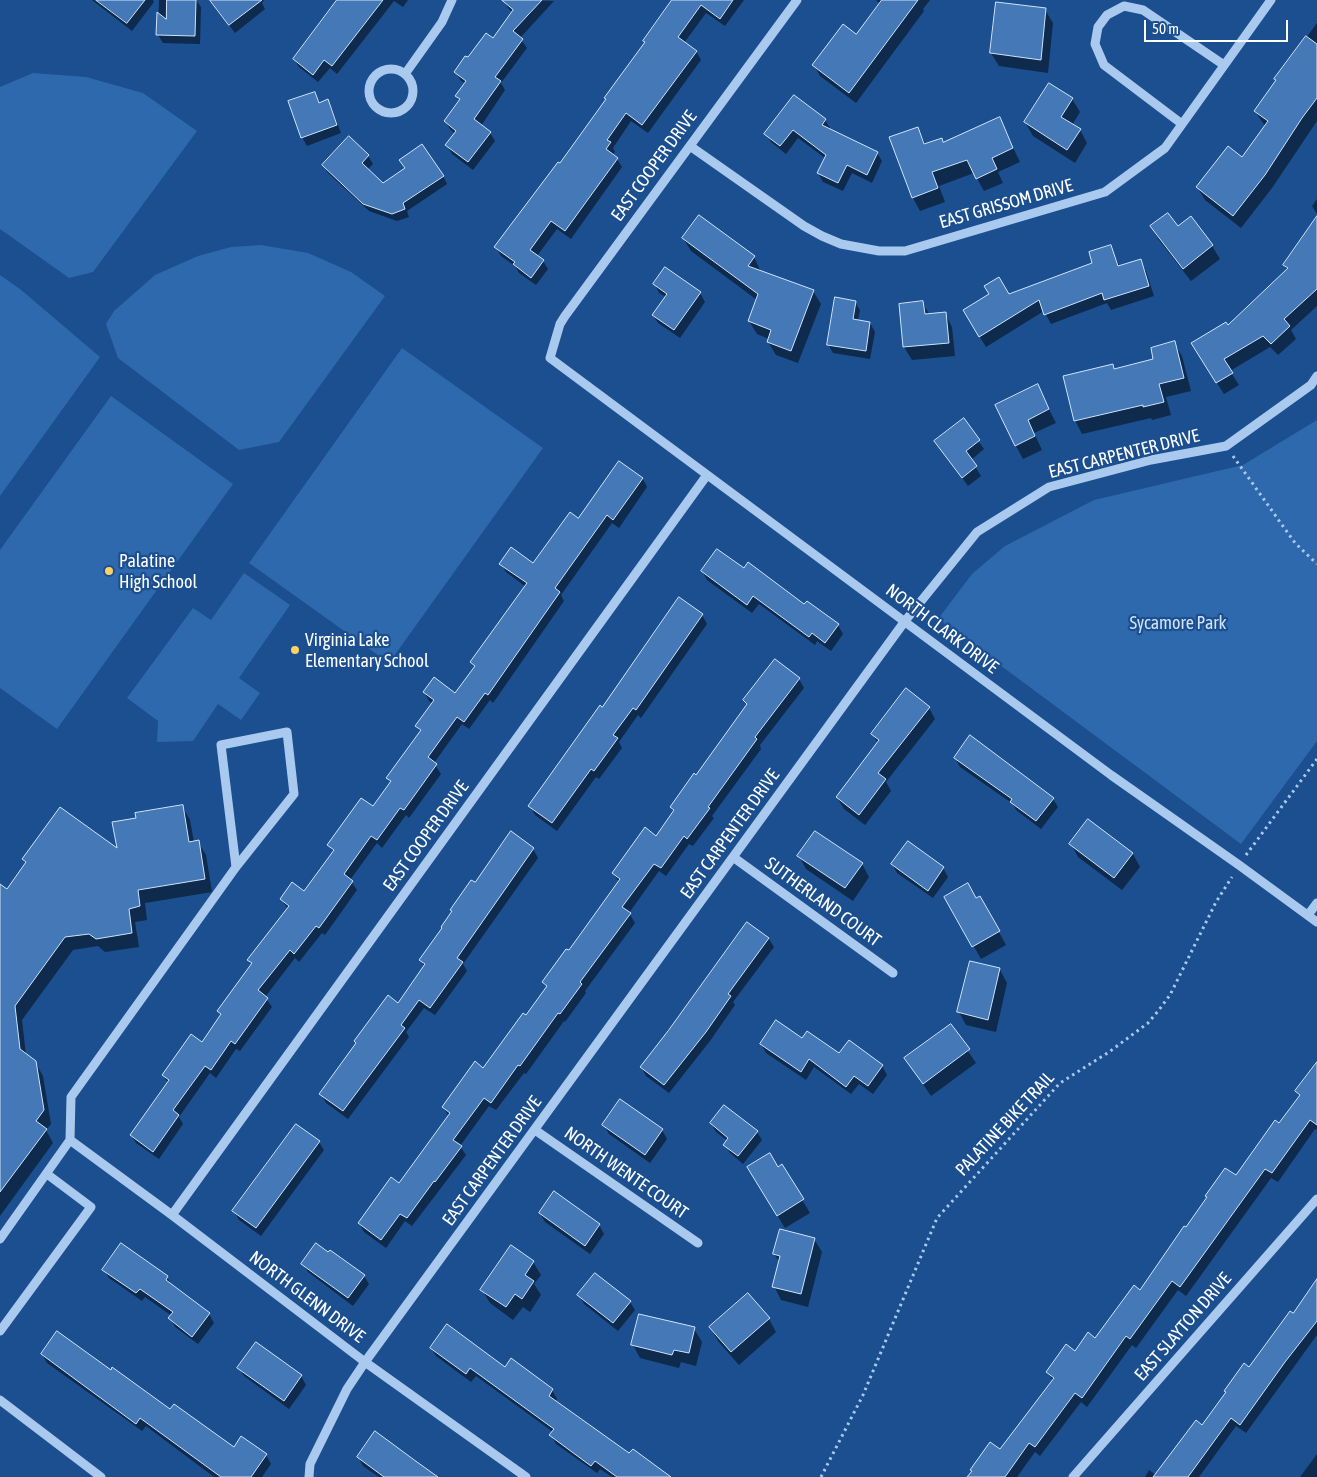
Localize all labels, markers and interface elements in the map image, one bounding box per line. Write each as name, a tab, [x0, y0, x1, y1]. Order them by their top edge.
scale bar	[1147, 10, 1291, 42]
text: 50 m	[1152, 20, 1179, 37]
street label: EAST COOPER DRIVE	[607, 107, 701, 225]
street label: EAST GRISSOM DRIVE	[937, 175, 1075, 233]
street label: EAST CARPENTER DRIVE	[1046, 425, 1202, 483]
place label: Palatine High School	[119, 550, 197, 592]
marker: Palatine High School	[103, 565, 115, 577]
street label: NORTH CLARK DRIVE	[881, 580, 1003, 678]
park label: Sycamore Park	[1129, 612, 1227, 634]
place label: Virginia Lake Elementary School	[305, 629, 429, 672]
marker: Virginia Lake Elementary School	[289, 644, 301, 656]
street label: EAST CARPENTER DRIVE	[676, 765, 784, 903]
street label: EAST COOPER DRIVE	[379, 777, 473, 895]
street label: SUTHERLAND COURT	[761, 853, 885, 951]
street label: PALATINE BIKE TRAIL	[951, 1067, 1059, 1181]
street label: EAST CARPENTER DRIVE	[438, 1092, 546, 1230]
street label: NORTH WENTE COURT	[560, 1122, 692, 1224]
street label: NORTH GLENN DRIVE	[245, 1247, 369, 1347]
street label: EAST SLAYTON DRIVE	[1130, 1269, 1236, 1385]

